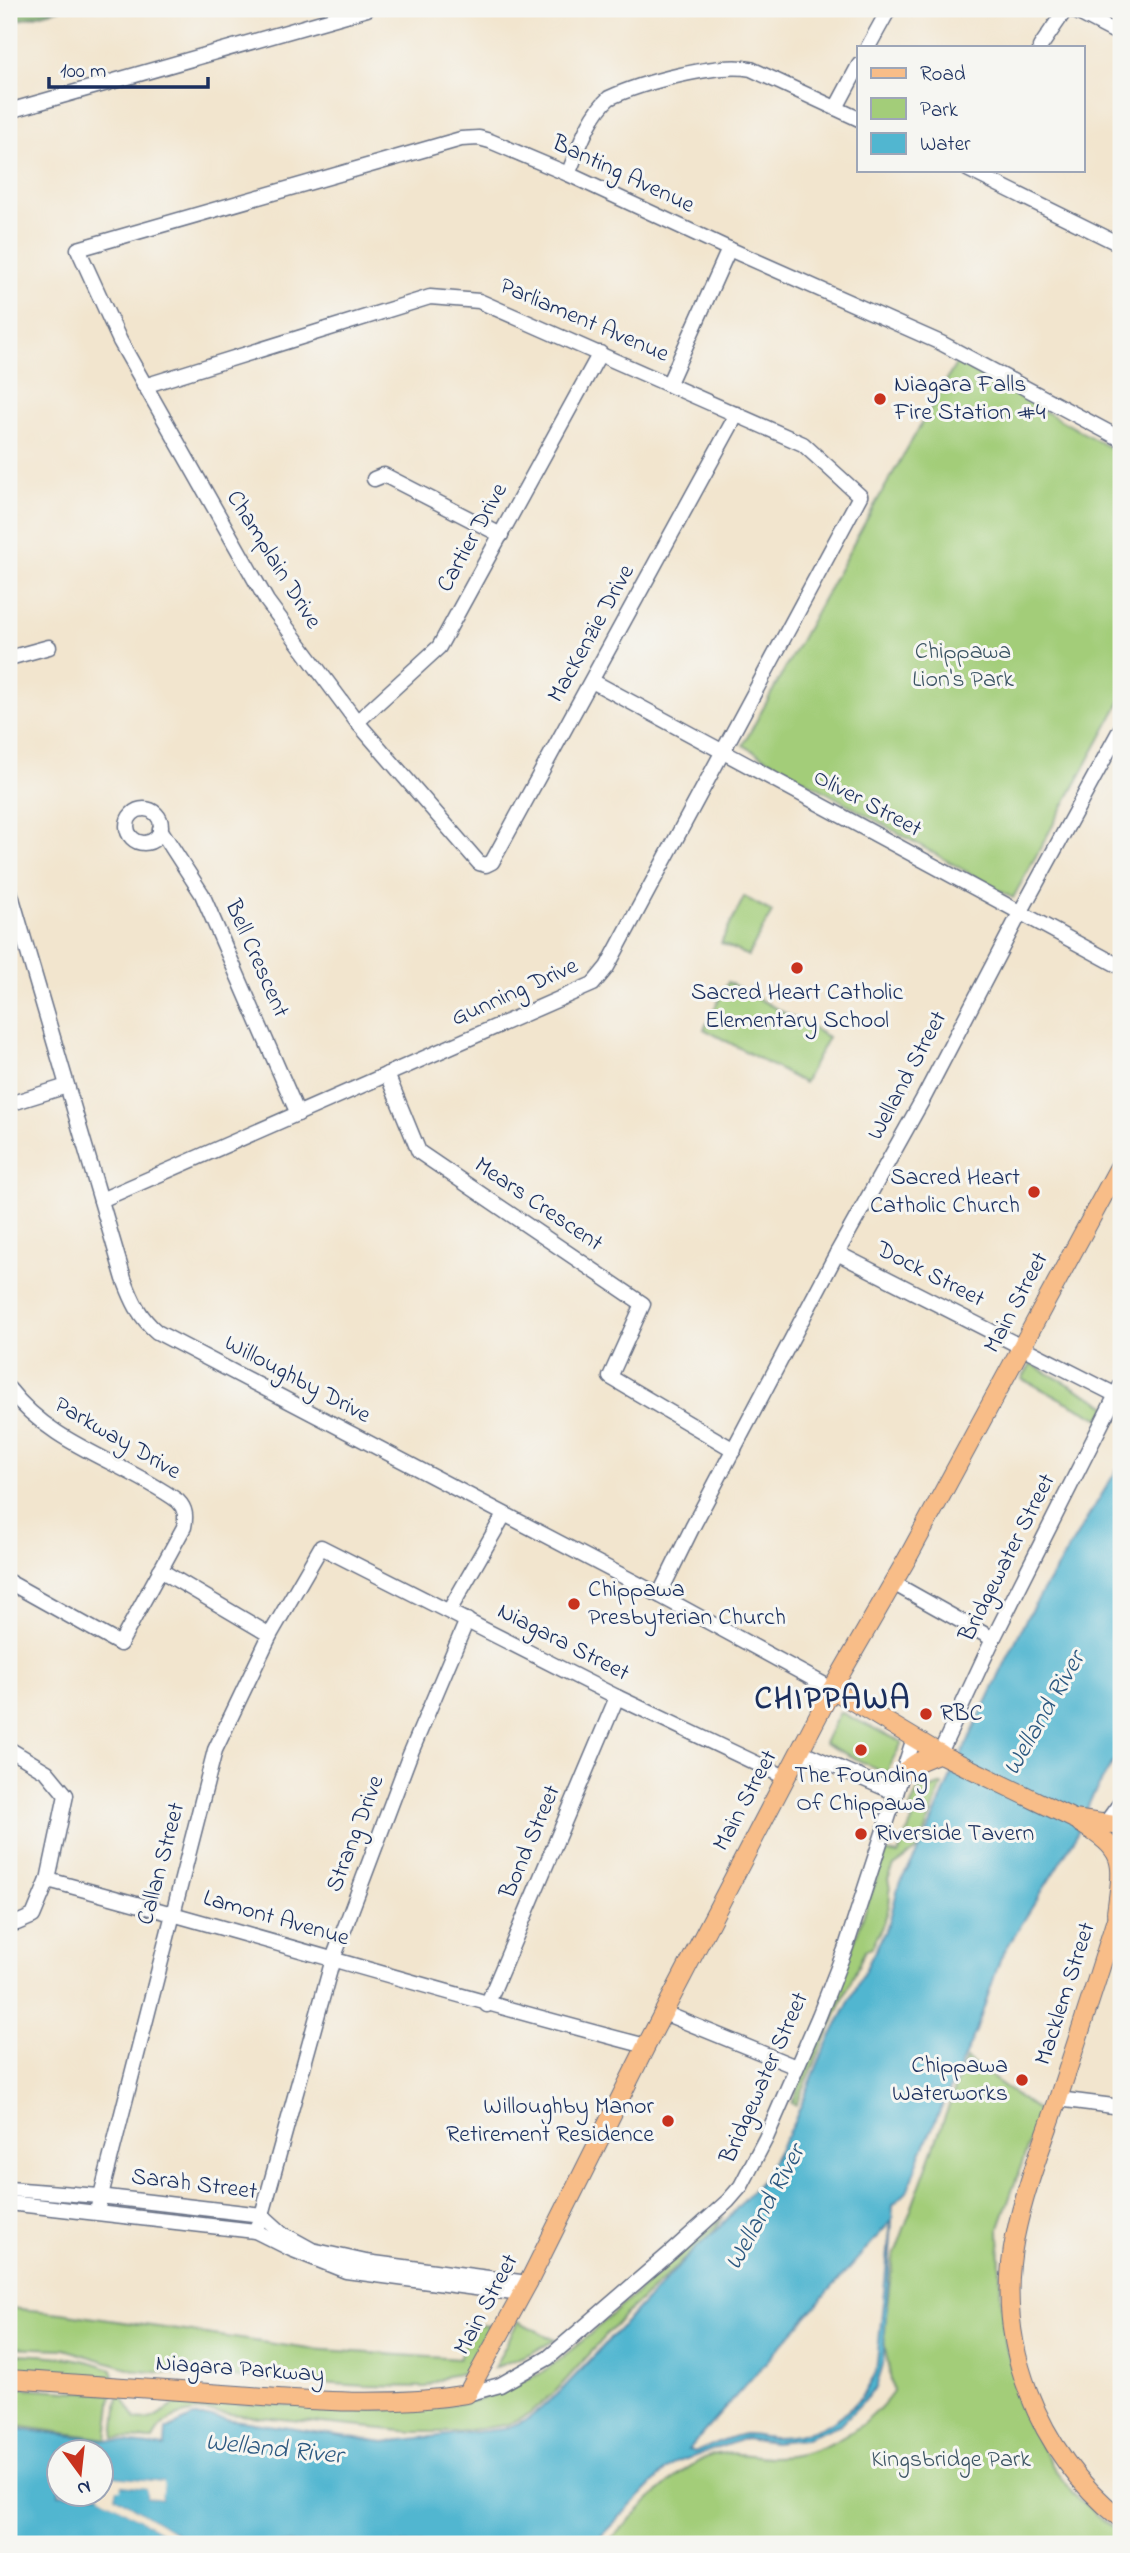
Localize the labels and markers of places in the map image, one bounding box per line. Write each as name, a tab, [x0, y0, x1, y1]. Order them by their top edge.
place label: Niagara Falls Fire Station #4	[893, 368, 1046, 431]
marker: Niagara Falls Fire Station #4	[872, 391, 888, 407]
marker: Sacred Heart Catholic Elementary School	[789, 960, 805, 976]
place label: Sacred Heart Catholic Elementary School	[691, 976, 903, 1040]
place label: Sacred Heart Catholic Church	[870, 1161, 1020, 1224]
marker: Sacred Heart Catholic Church	[1026, 1184, 1042, 1200]
place label: Chippawa Presbyterian Church	[588, 1573, 786, 1637]
marker: Chippawa Presbyterian Church	[566, 1596, 582, 1612]
place label: RBC	[940, 1697, 983, 1732]
marker: RBC	[918, 1706, 934, 1722]
marker: The Founding Of Chippawa	[853, 1742, 869, 1758]
place label: The Founding Of Chippawa	[794, 1759, 928, 1822]
place label: Riverside Tavern	[875, 1817, 1034, 1852]
marker: Riverside Tavern	[853, 1826, 869, 1842]
place label: Chippawa Waterworks	[892, 2049, 1008, 2112]
marker: Chippawa Waterworks	[1014, 2072, 1030, 2088]
place label: Willoughby Manor Retirement Residence	[446, 2090, 655, 2153]
marker: Willoughby Manor Retirement Residence	[660, 2113, 676, 2129]

